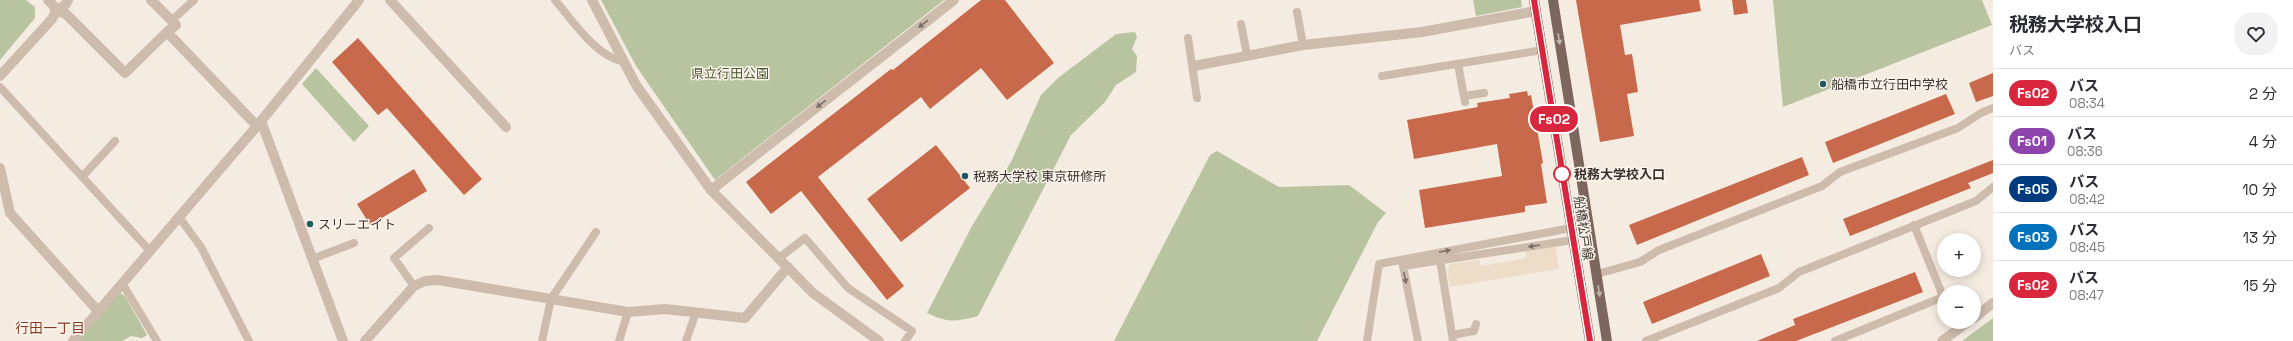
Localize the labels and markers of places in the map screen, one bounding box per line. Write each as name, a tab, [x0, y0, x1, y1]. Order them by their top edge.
place label: 船橋市立行田中学校	[1831, 76, 1948, 93]
marker: 船橋市立行田中学校	[1818, 79, 1828, 89]
marker: 税務大学校入口	[1553, 165, 1571, 183]
place label: 税務大学校入口	[1574, 166, 1665, 183]
place label: 税務大学校 東京研修所	[973, 168, 1106, 185]
marker: 税務大学校 東京研修所	[960, 171, 970, 181]
place label: スリーエイト	[318, 216, 396, 233]
marker: スリーエイト	[305, 219, 315, 229]

